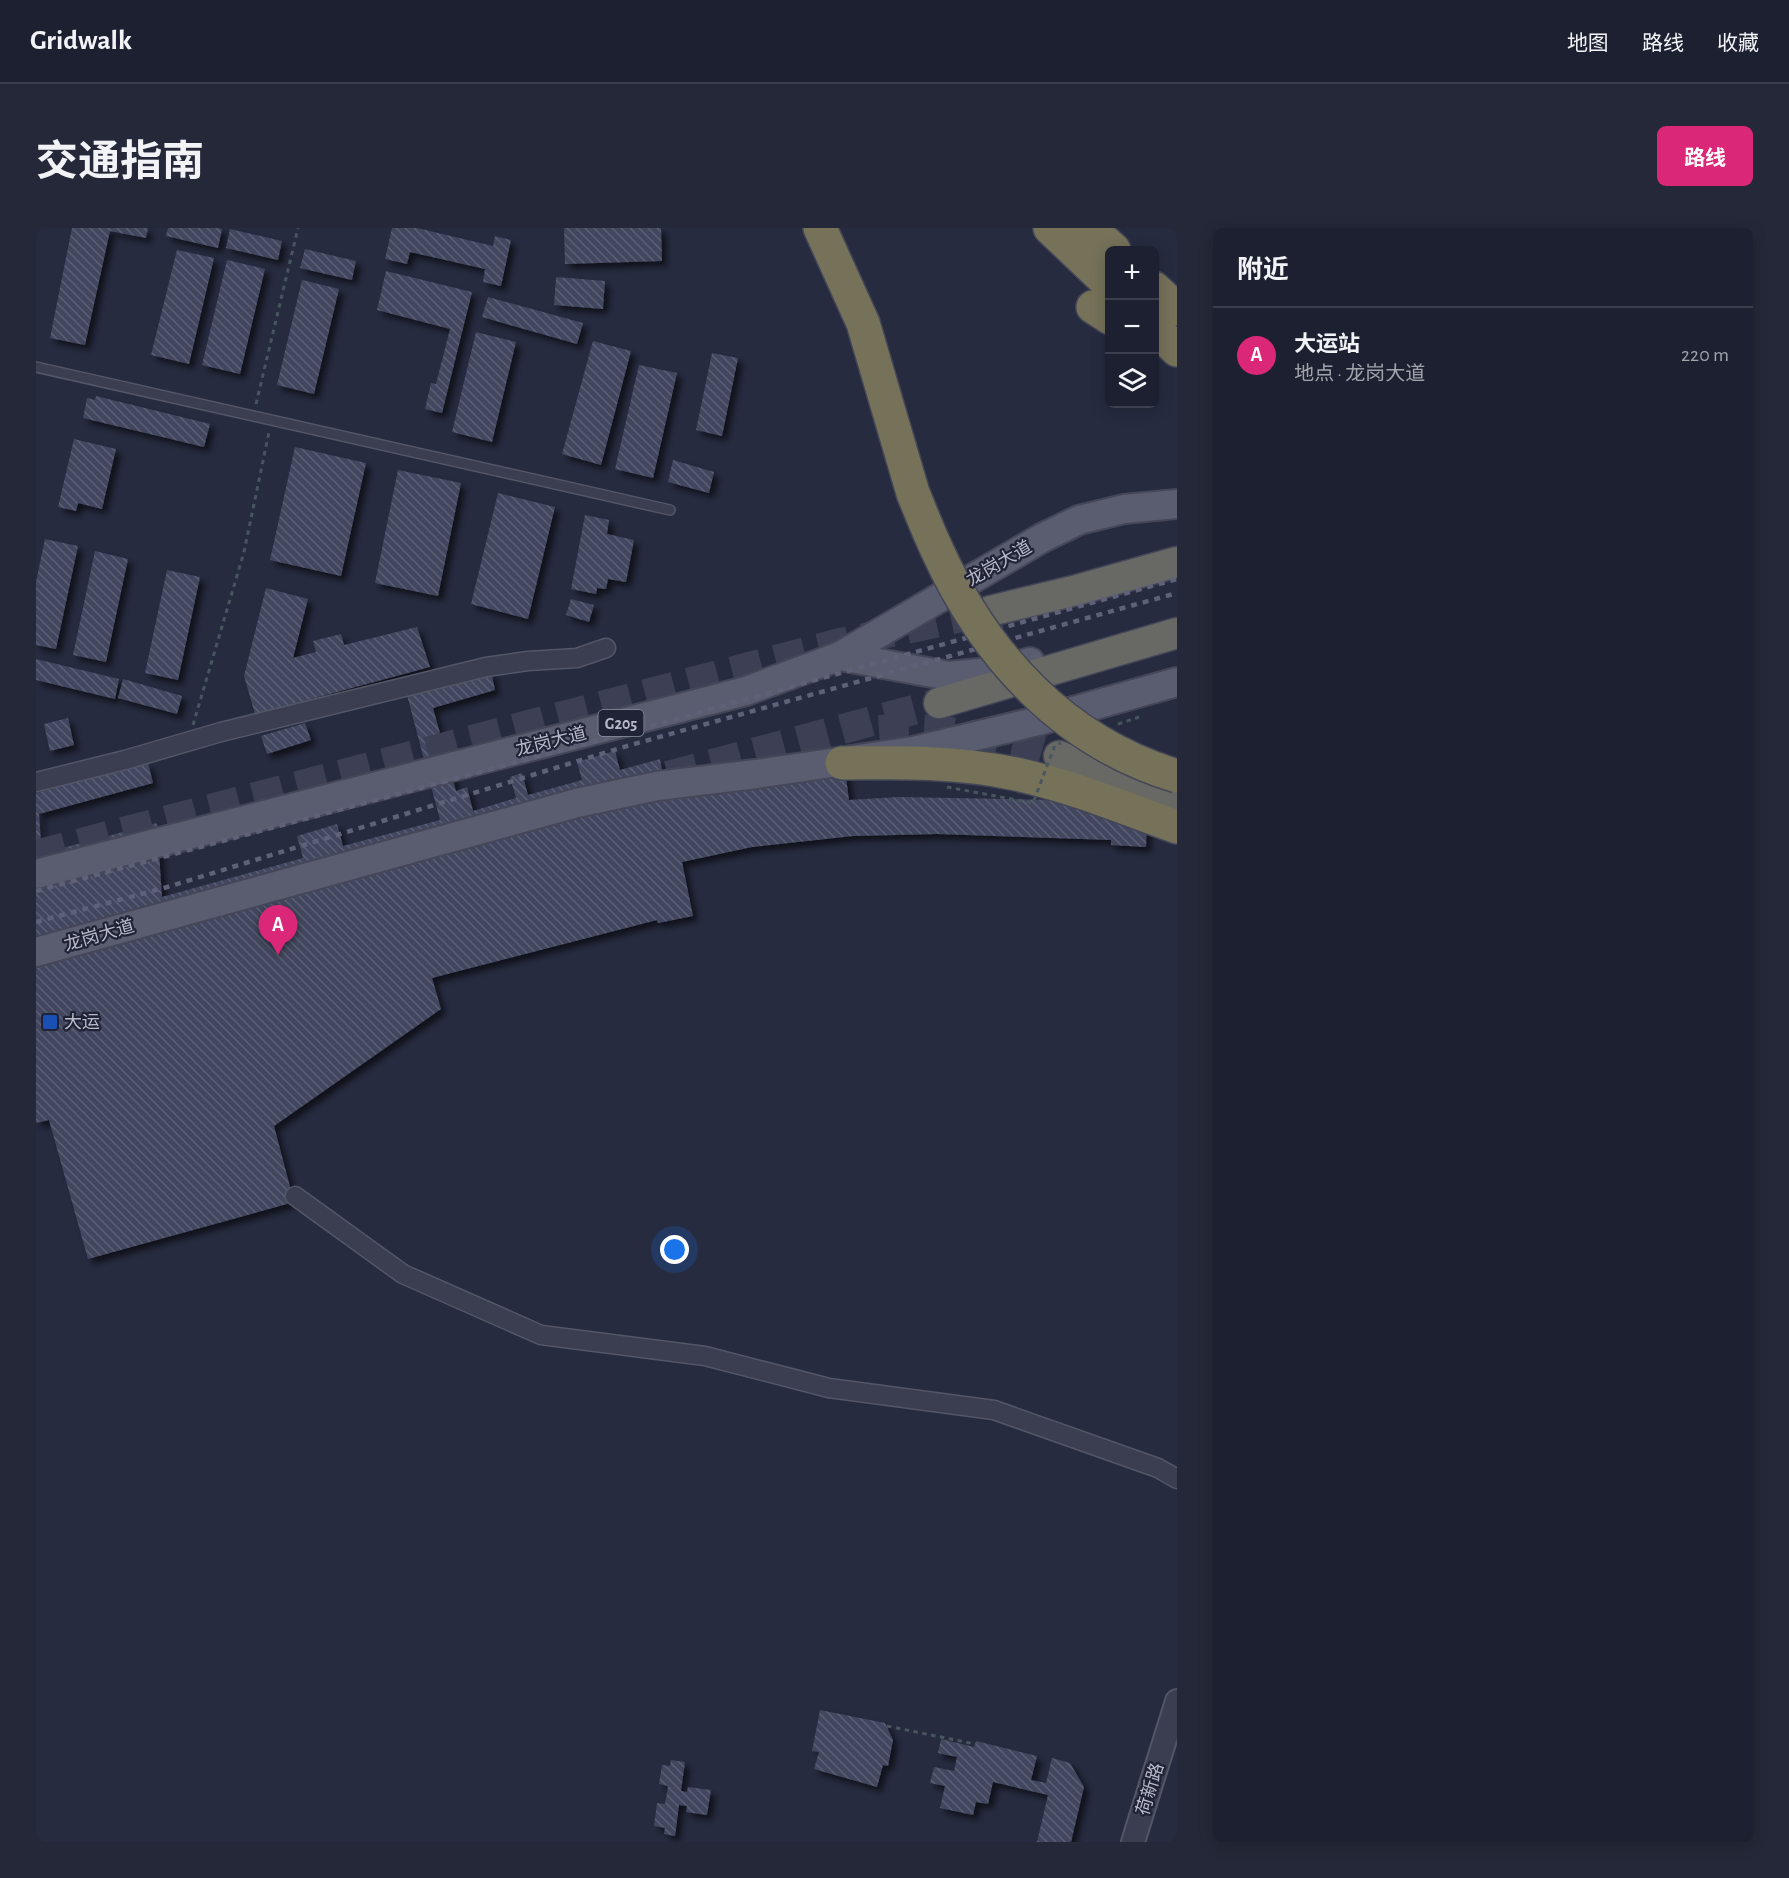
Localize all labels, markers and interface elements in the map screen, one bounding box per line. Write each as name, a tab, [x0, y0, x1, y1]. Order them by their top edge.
text: Gridwalk	[30, 27, 132, 55]
text: 地图	[1567, 33, 1609, 54]
text: 路线	[1642, 33, 1684, 54]
text: 收藏	[1717, 33, 1759, 54]
button: 路线	[1657, 126, 1753, 186]
text: 交通指南	[36, 141, 204, 183]
map controls	[1105, 246, 1159, 408]
button: +	[1105, 246, 1159, 300]
text: 附近	[1237, 257, 1289, 283]
button: −	[1105, 300, 1159, 354]
text: 大运站	[1294, 333, 1360, 355]
text: A	[1251, 345, 1263, 365]
text: 220 m	[1681, 345, 1729, 365]
button: layers	[1105, 354, 1159, 408]
text: 地点 · 龙岗大道	[1294, 364, 1425, 384]
street label: 龙岗大道	[963, 536, 1035, 590]
road number: G205	[598, 710, 644, 736]
street label: 龙岗大道	[514, 723, 588, 759]
pin: A	[258, 906, 298, 955]
street label: 龙岗大道	[62, 915, 136, 955]
place label: 大运	[64, 1012, 100, 1032]
marker: 大运	[41, 1013, 59, 1031]
your location	[660, 1235, 689, 1264]
street label: 荷新路	[1133, 1760, 1167, 1818]

